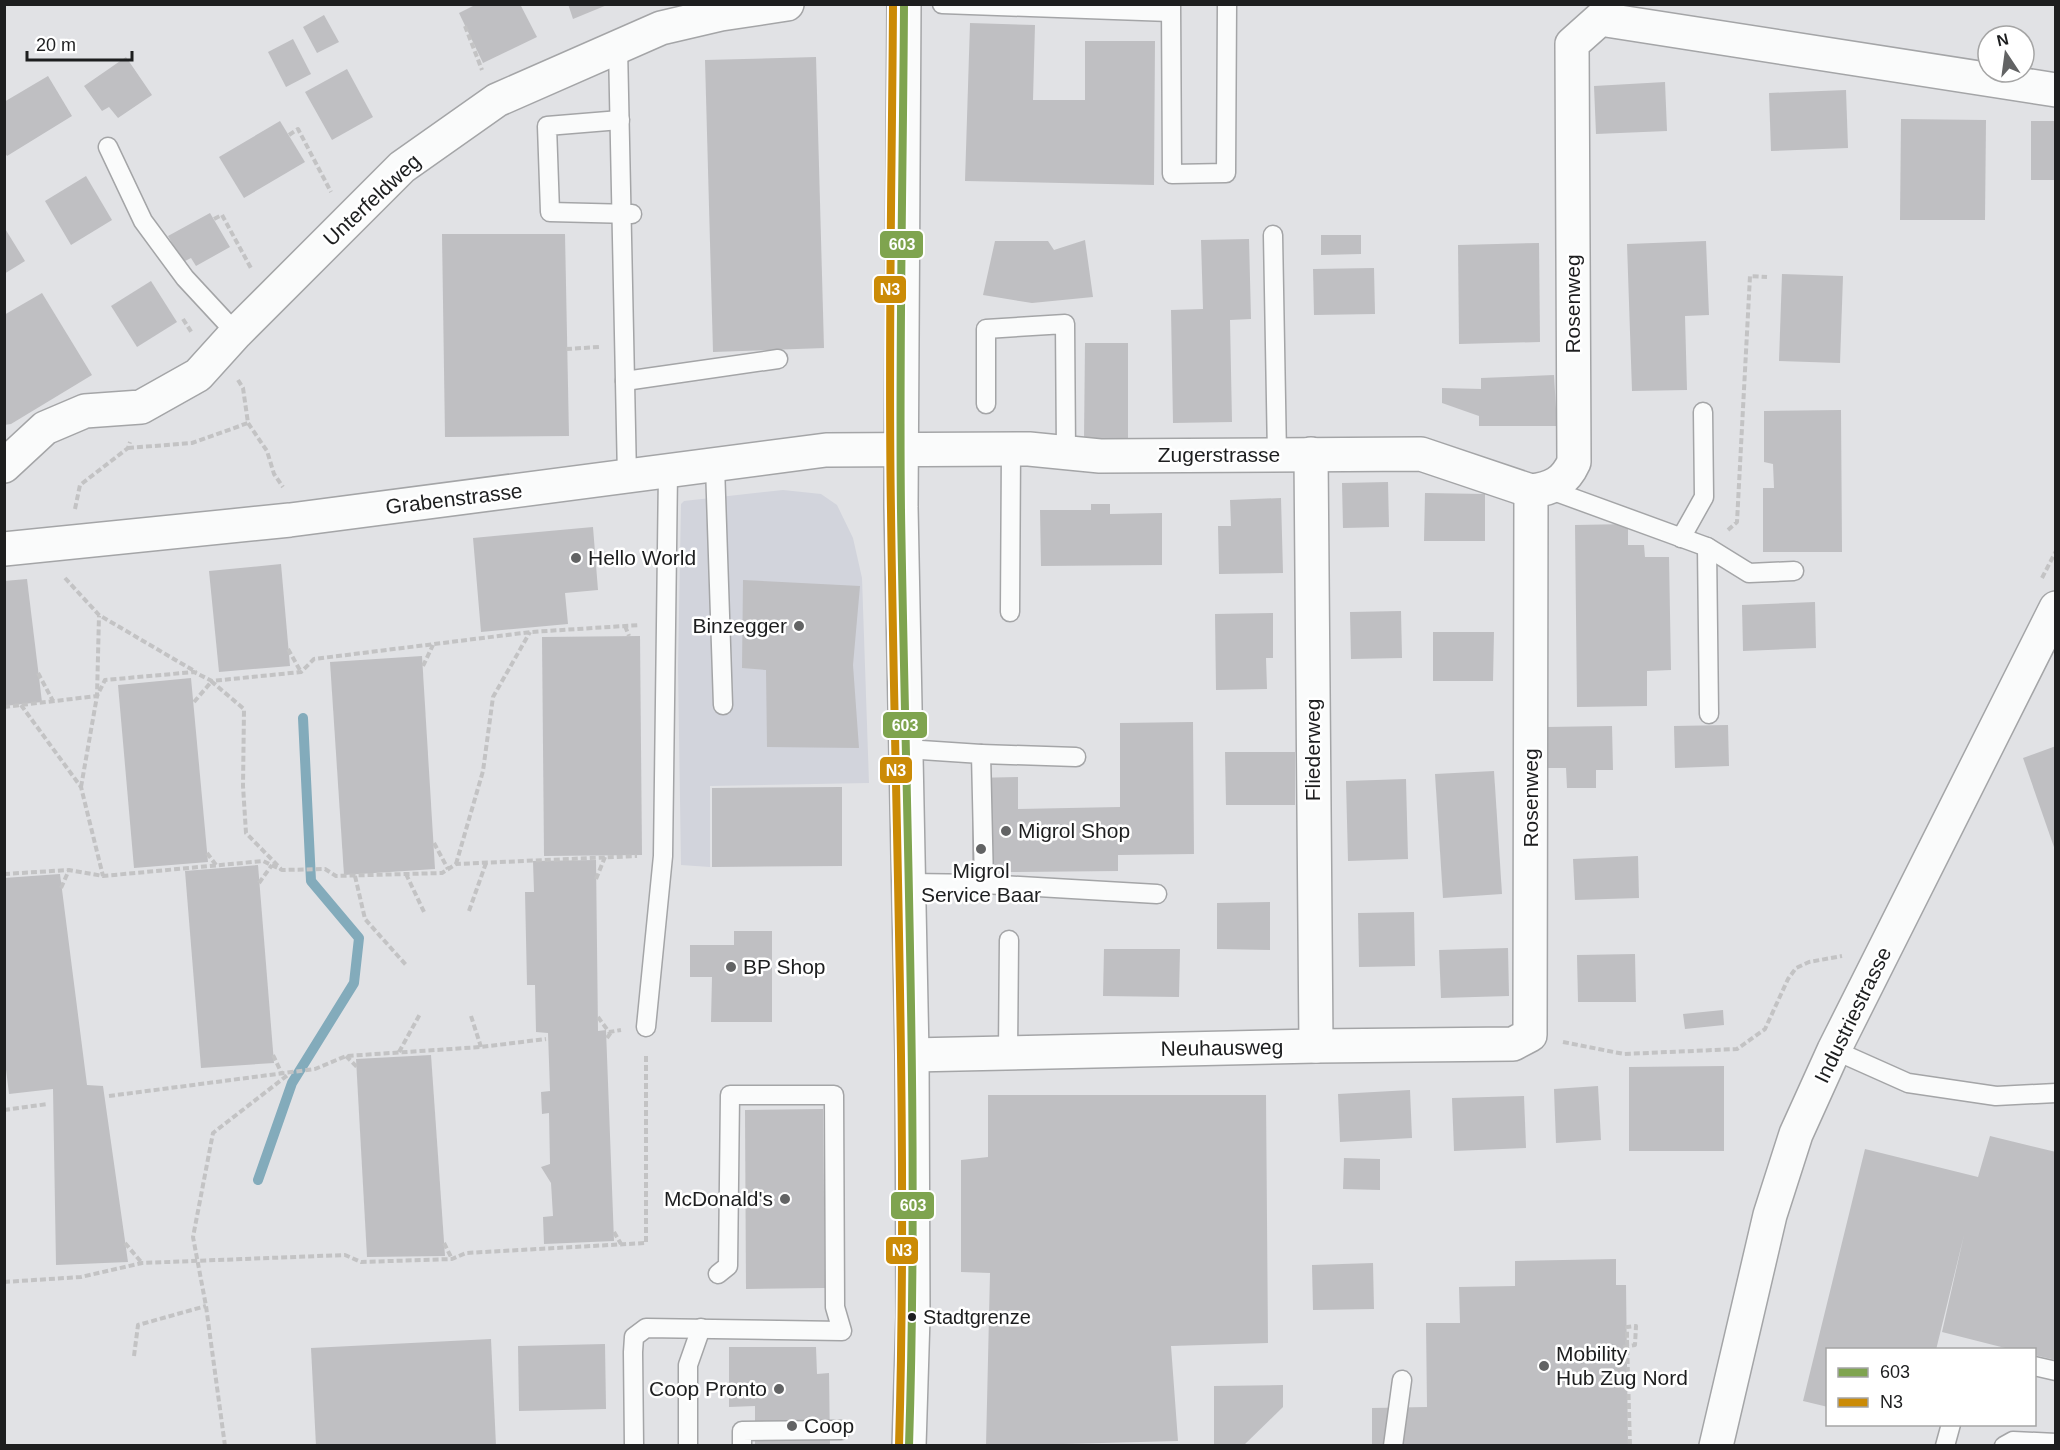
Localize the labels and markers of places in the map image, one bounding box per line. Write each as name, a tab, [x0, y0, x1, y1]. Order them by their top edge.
place label: Hello World	[588, 546, 696, 569]
marker: Hello World	[569, 551, 583, 565]
place label: Binzegger	[692, 614, 787, 637]
marker: Binzegger	[792, 619, 806, 633]
place label: Migrol Shop	[1018, 819, 1130, 842]
marker: Migrol Shop	[999, 824, 1013, 838]
marker: Migrol Service Baar	[974, 842, 988, 856]
place label: Migrol Service Baar	[921, 859, 1041, 906]
place label: BP Shop	[743, 955, 826, 978]
marker: BP Shop	[724, 960, 738, 974]
place label: McDonald's	[664, 1187, 773, 1210]
marker: McDonald's	[778, 1192, 792, 1206]
place label: Stadtgrenze	[923, 1306, 1031, 1328]
marker: Stadtgrenze	[906, 1311, 918, 1323]
place label: Mobility Hub Zug Nord	[1556, 1342, 1688, 1389]
marker: Mobility Hub Zug Nord	[1537, 1359, 1551, 1373]
place label: Coop Pronto	[649, 1377, 767, 1400]
marker: Coop Pronto	[772, 1382, 786, 1396]
place label: Coop	[804, 1414, 854, 1437]
marker: Coop	[785, 1419, 799, 1433]

